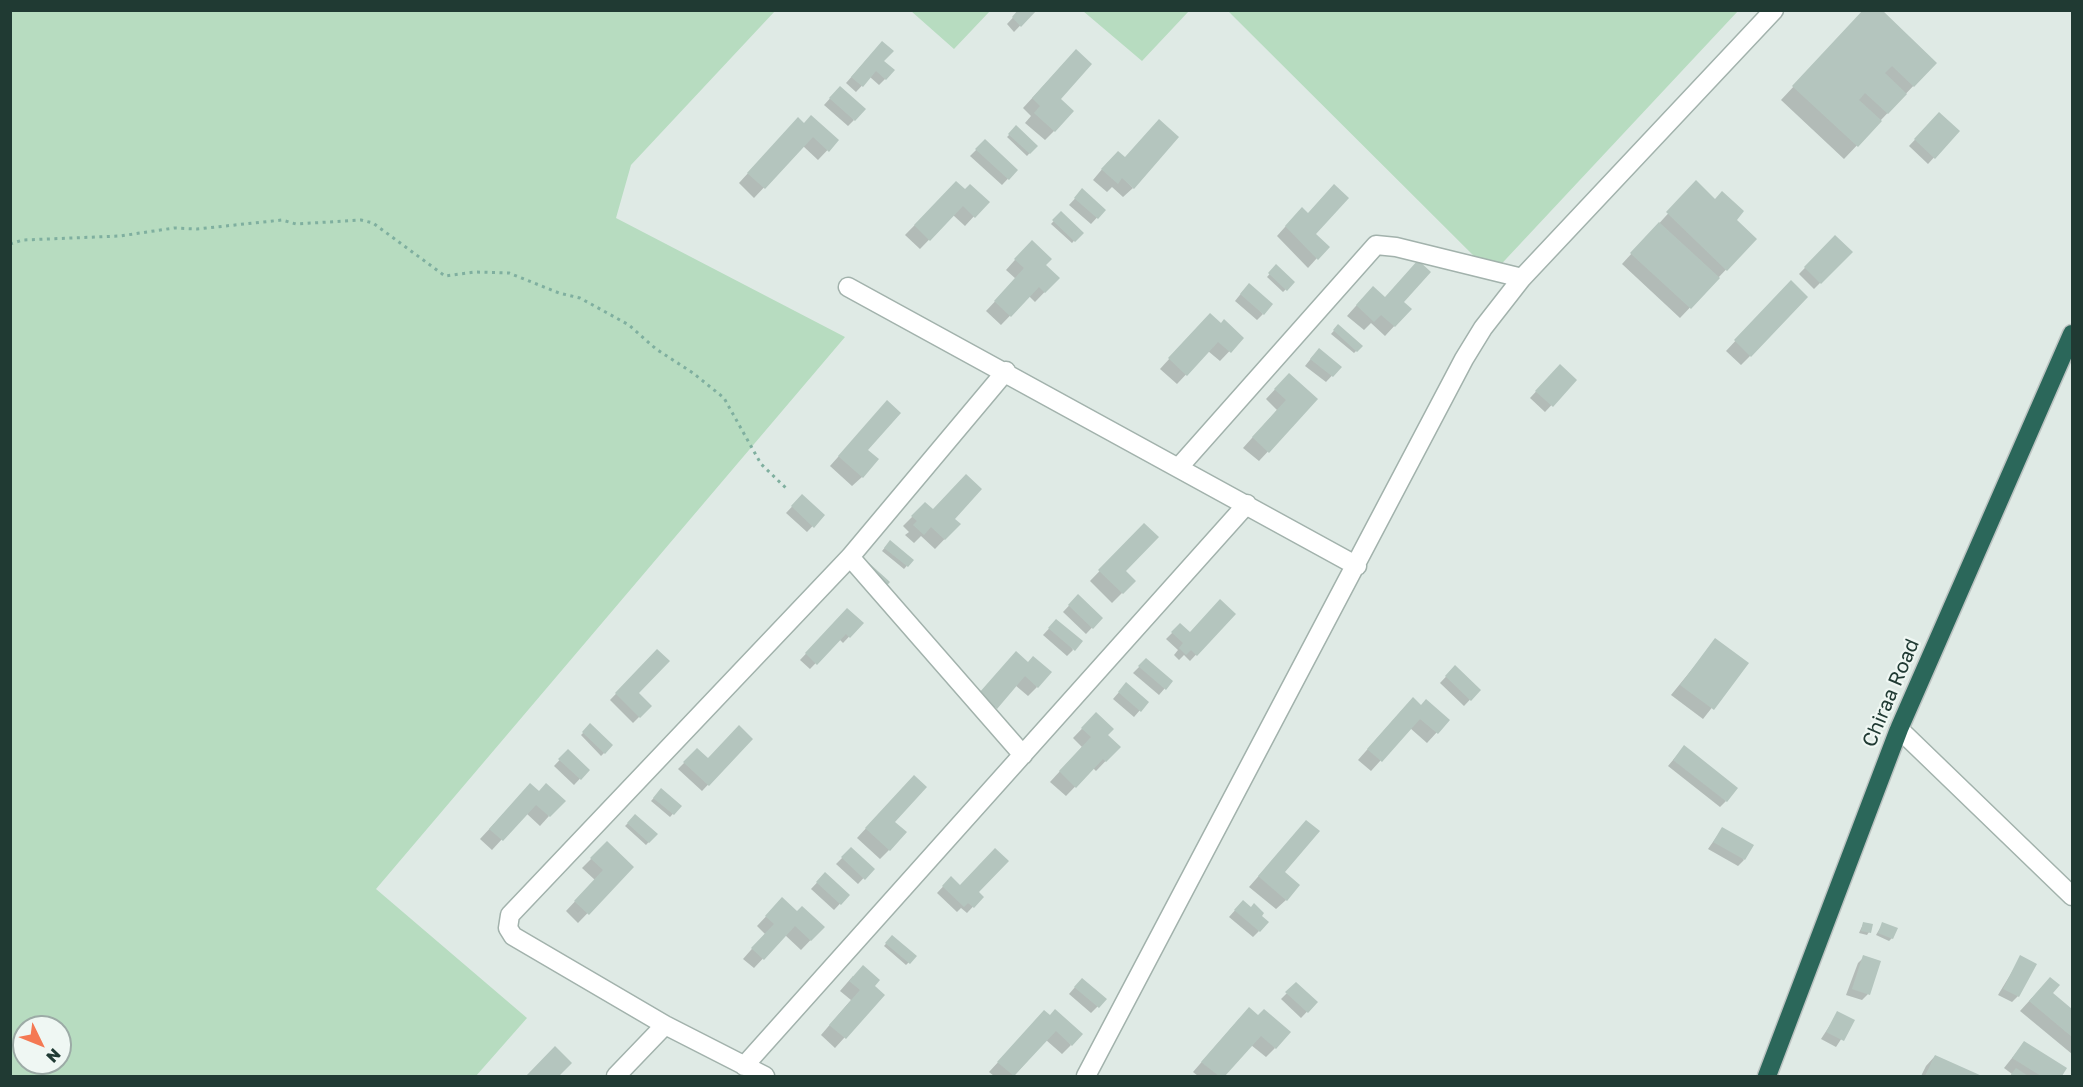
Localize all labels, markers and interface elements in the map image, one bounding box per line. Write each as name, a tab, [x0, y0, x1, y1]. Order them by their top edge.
street label: Chiraa Road	[1857, 635, 1925, 751]
north arrow	[12, 1015, 72, 1075]
text: N	[42, 1045, 65, 1067]

